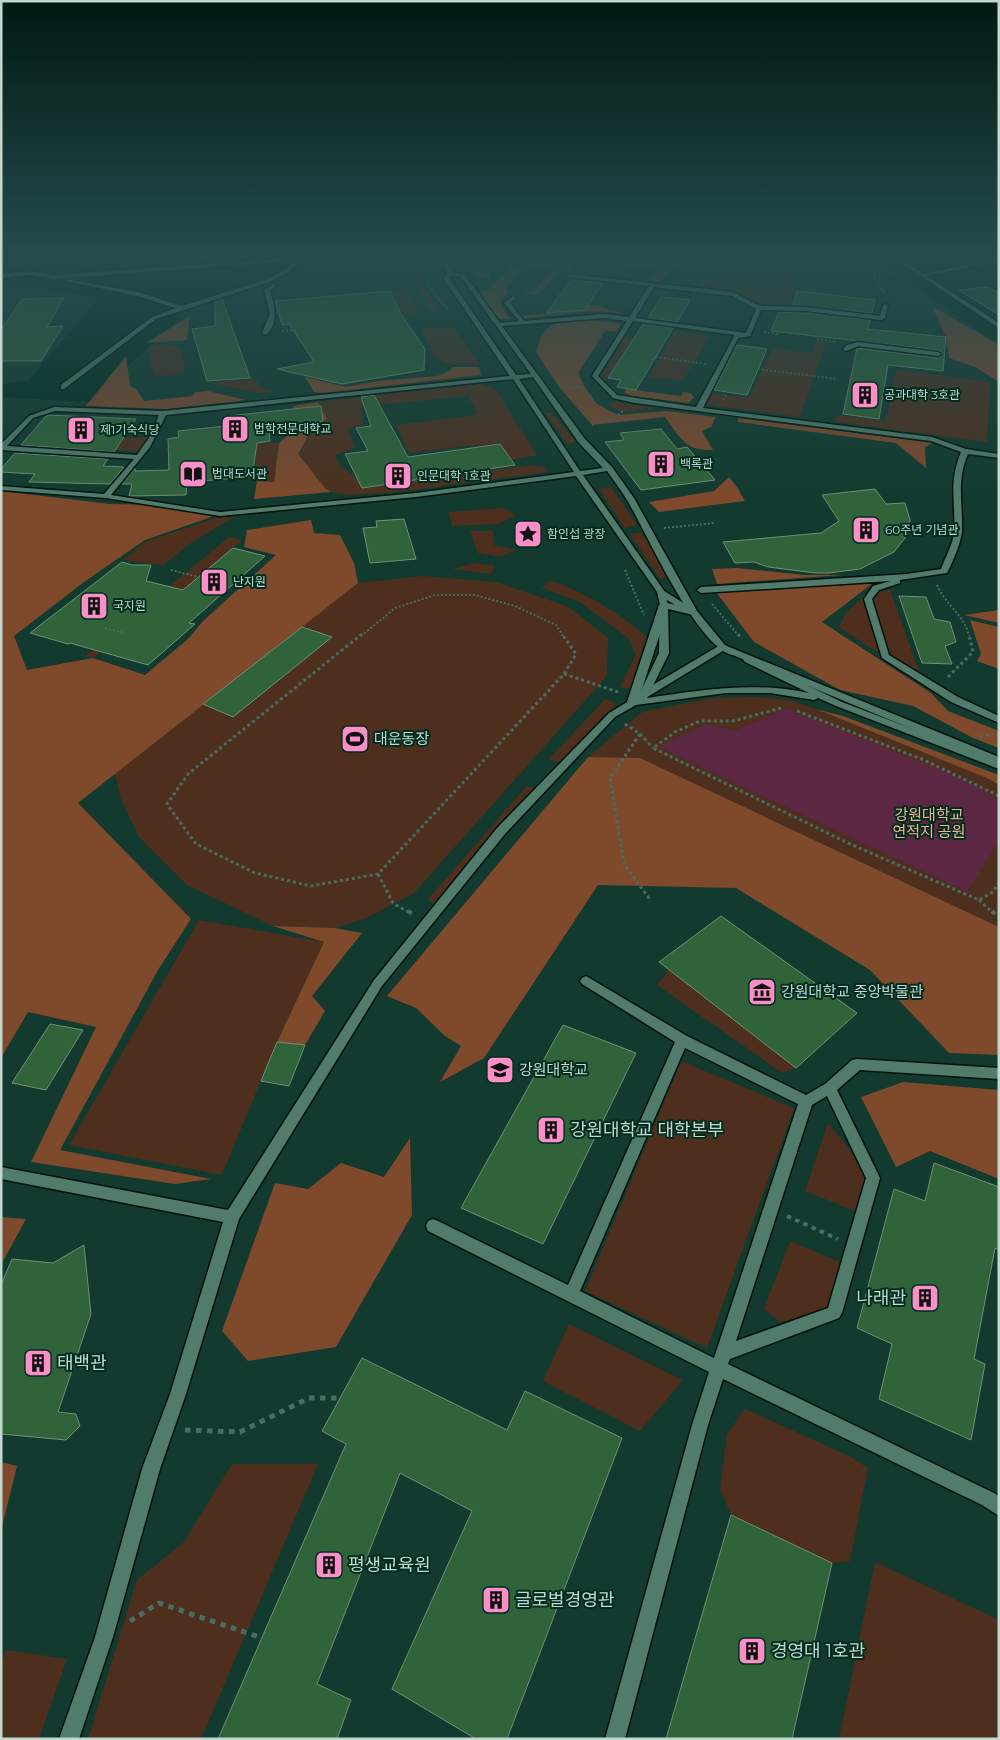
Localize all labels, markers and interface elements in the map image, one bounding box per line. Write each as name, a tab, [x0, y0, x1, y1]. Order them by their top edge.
building icon: 공과대학 3호관	[850, 380, 880, 410]
place label: 공과대학 3호관	[884, 387, 960, 402]
building icon: 법학전문대학교	[220, 414, 250, 444]
building icon: 제1기숙식당	[66, 415, 96, 445]
place label: 법학전문대학교	[254, 421, 331, 436]
place label: 제1기숙식당	[100, 422, 160, 437]
building icon: 백록관	[646, 449, 676, 479]
place label: 백록관	[680, 456, 713, 471]
library icon: 법대도서관	[178, 459, 208, 489]
building icon: 인문대학 1호관	[383, 461, 413, 491]
place label: 법대도서관	[212, 466, 267, 481]
place label: 인문대학 1호관	[417, 468, 491, 483]
building icon: 60주년 기념관	[851, 515, 881, 545]
place icon: 함인섭 광장	[513, 519, 543, 549]
place label: 60주년 기념관	[885, 522, 959, 537]
place label: 함인섭 광장	[547, 526, 605, 541]
building icon: 난지원	[199, 567, 229, 597]
place label: 난지원	[233, 574, 266, 589]
building icon: 국지원	[79, 591, 109, 621]
place label: 국지원	[113, 598, 146, 613]
sports icon: 대운동장	[340, 724, 370, 754]
place label: 대운동장	[374, 729, 429, 748]
park label: 강원대학교 연적지 공원	[893, 805, 965, 841]
museum icon: 강원대학교 중앙박물관	[747, 977, 777, 1007]
place label: 강원대학교 중앙박물관	[781, 982, 923, 1001]
school or university icon: 강원대학교	[485, 1055, 515, 1085]
place label: 강원대학교	[519, 1060, 588, 1079]
building icon: 강원대학교 대학본부	[536, 1115, 566, 1145]
place label: 강원대학교 대학본부	[570, 1119, 724, 1141]
building icon: 나래관	[910, 1283, 940, 1313]
place label: 나래관	[856, 1287, 906, 1309]
building icon: 태백관	[23, 1348, 53, 1378]
place label: 태백관	[57, 1352, 107, 1374]
building icon: 평생교육원	[314, 1550, 344, 1580]
place label: 평생교육원	[348, 1554, 431, 1576]
building icon: 글로벌경영관	[481, 1585, 511, 1615]
place label: 글로벌경영관	[515, 1589, 615, 1611]
building icon: 경영대 1호관	[737, 1636, 767, 1666]
place label: 경영대 1호관	[771, 1640, 865, 1662]

